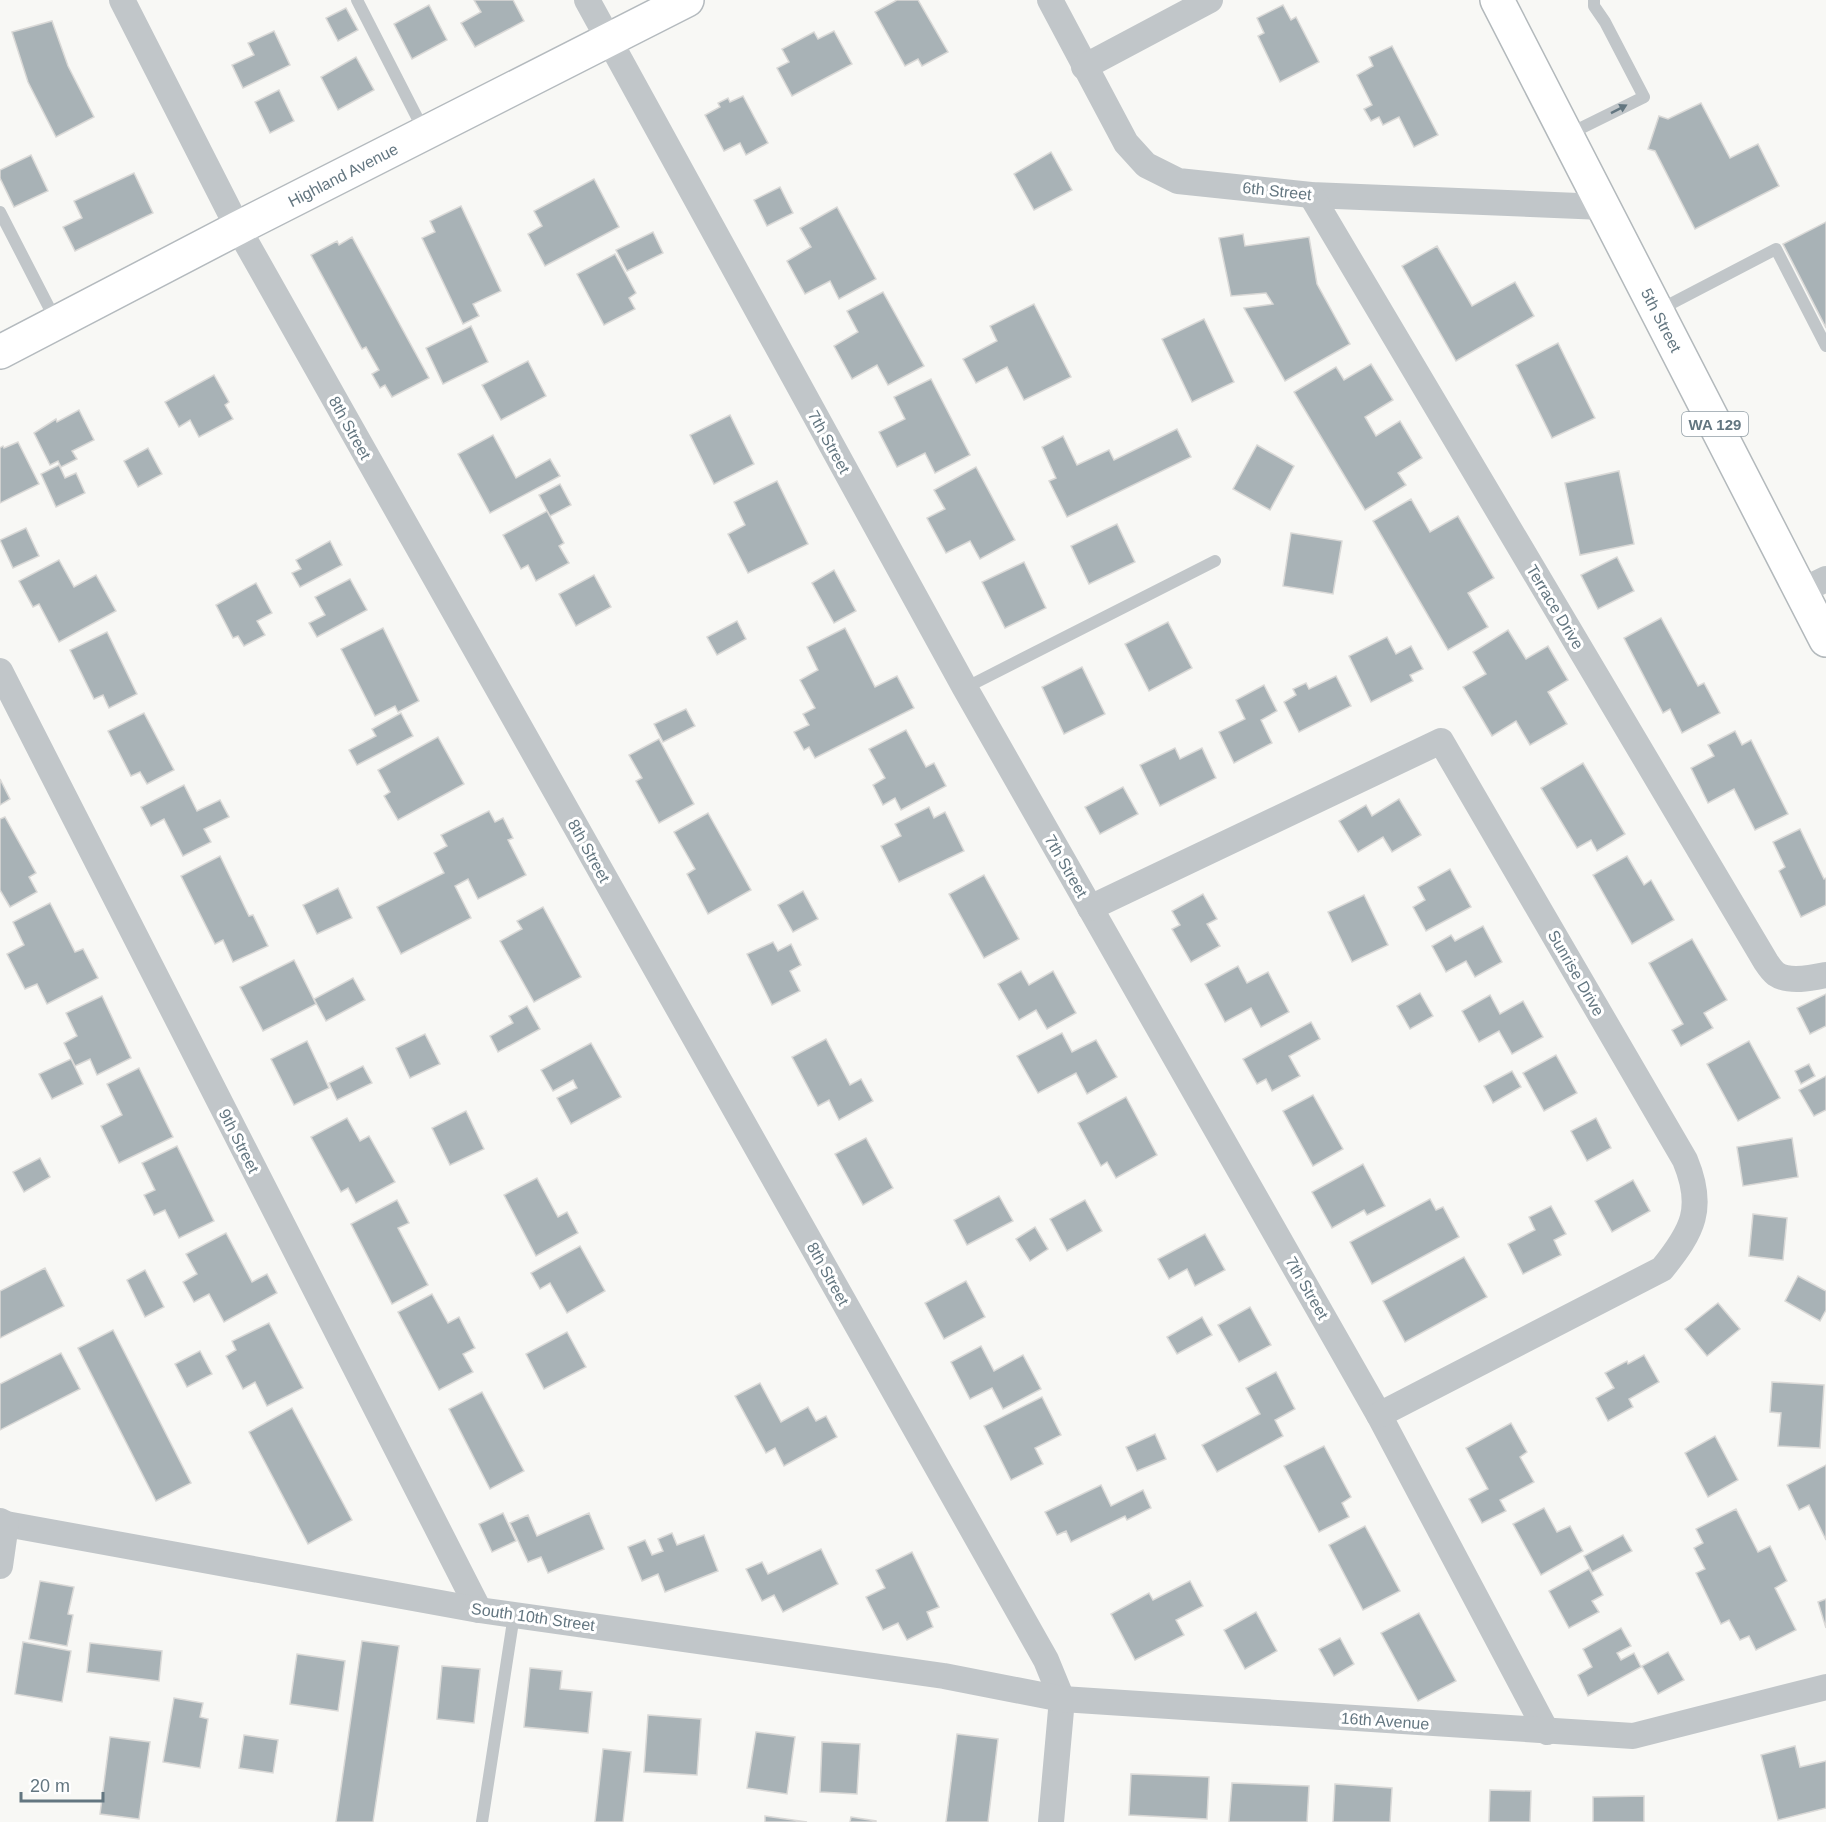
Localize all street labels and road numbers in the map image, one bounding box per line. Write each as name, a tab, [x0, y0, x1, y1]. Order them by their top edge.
street label: Highland Avenue	[285, 140, 401, 210]
street label: 6th Street	[1242, 179, 1313, 203]
street label: 5th Street	[1638, 285, 1685, 355]
street label: 8th Street	[326, 394, 375, 463]
street label: 7th Street	[805, 408, 854, 477]
road number: WA 129	[1682, 412, 1748, 436]
street label: Terrace Drive	[1523, 562, 1587, 652]
street label: 8th Street	[565, 817, 614, 886]
street label: 7th Street	[1041, 832, 1091, 901]
street label: Sunrise Drive	[1545, 927, 1607, 1019]
street label: 9th Street	[216, 1106, 263, 1176]
street label: 8th Street	[804, 1240, 853, 1309]
street label: 7th Street	[1282, 1254, 1332, 1323]
street label: South 10th Street	[470, 1600, 596, 1634]
street label: 16th Avenue	[1340, 1709, 1430, 1733]

